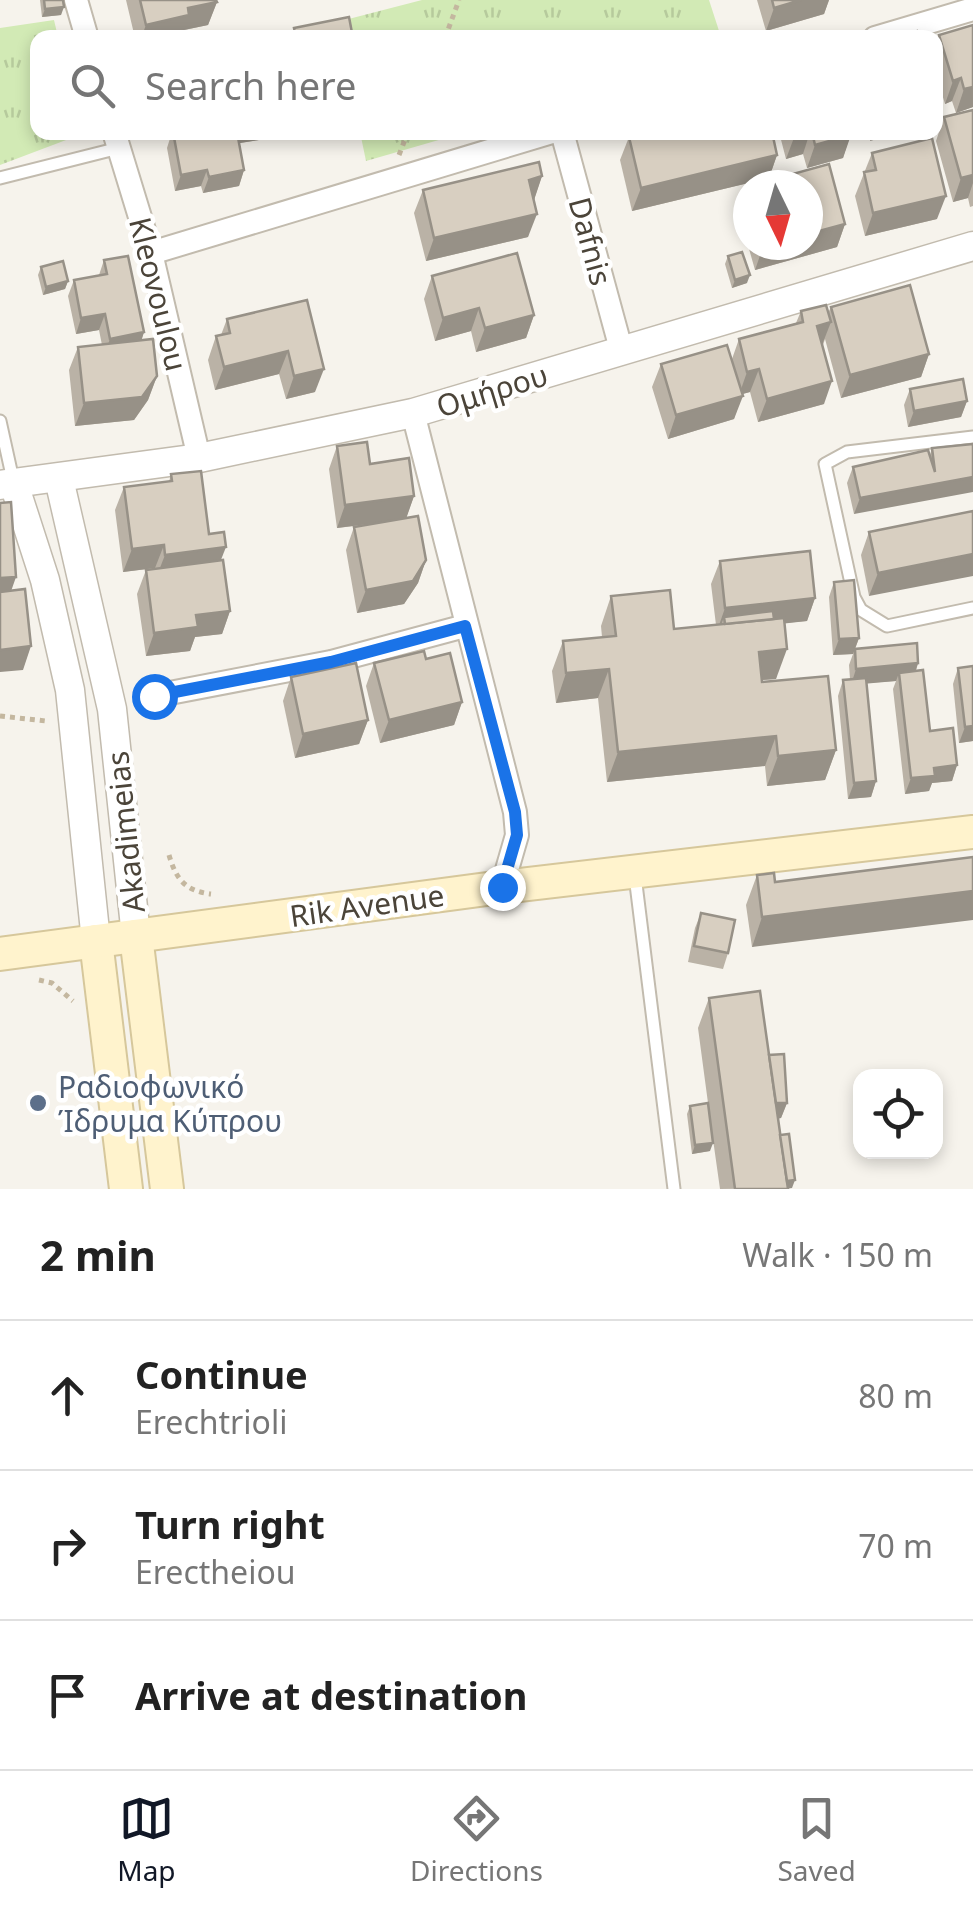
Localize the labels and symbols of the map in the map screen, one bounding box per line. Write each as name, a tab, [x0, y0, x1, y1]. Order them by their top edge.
north arrow	[733, 170, 823, 260]
street label: Dafnis	[560, 192, 622, 290]
street label: Kleovoulou	[120, 213, 198, 375]
street label: Ομήρου	[431, 354, 553, 426]
route start	[132, 674, 178, 720]
street label: Akadimeias	[96, 749, 154, 915]
route end	[480, 865, 526, 911]
street label: Rik Avenue	[287, 874, 447, 936]
place label: Ραδιοφωνικό Ίδρυμα Κύπρου	[58, 1066, 282, 1141]
marker: Ραδιοφωνικό Ίδρυμα Κύπρου	[27, 1092, 49, 1114]

